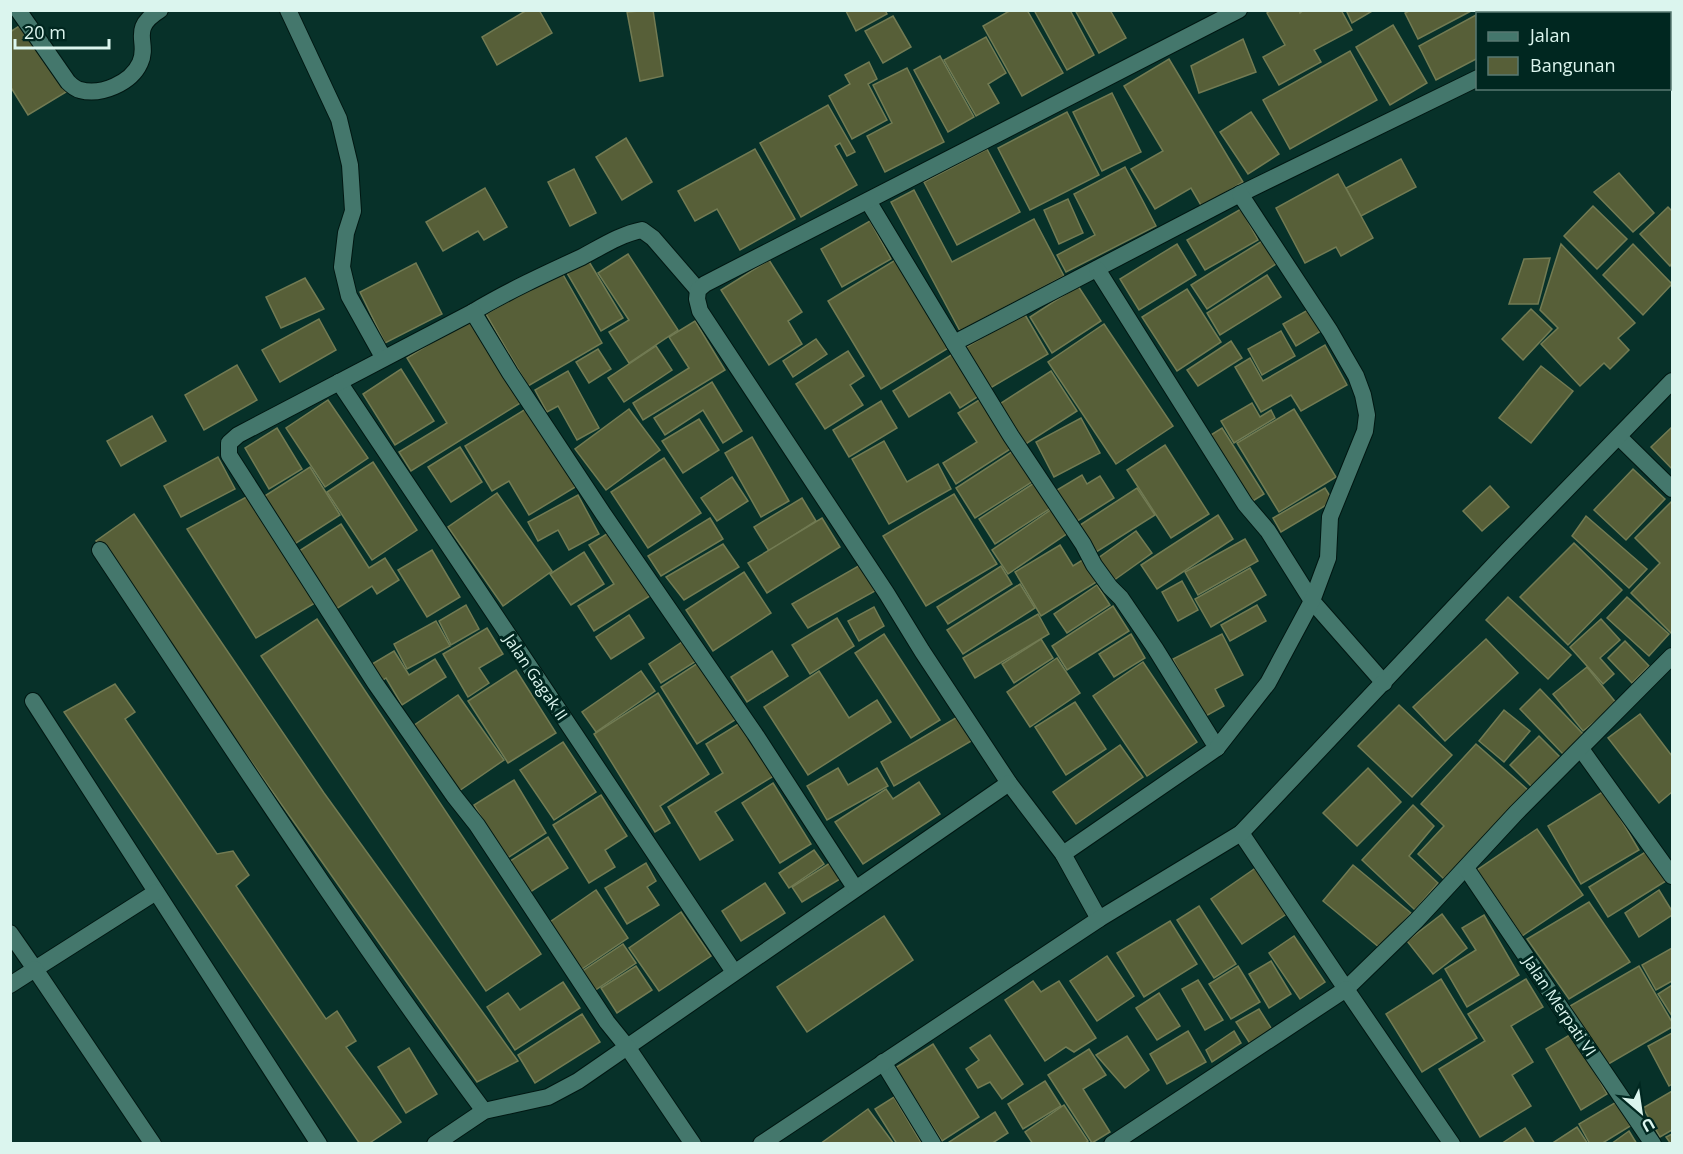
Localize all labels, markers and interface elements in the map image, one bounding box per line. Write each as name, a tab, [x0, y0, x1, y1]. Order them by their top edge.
scale bar	[15, 12, 110, 50]
legend	[1476, 12, 1671, 90]
text: 20 m	[24, 20, 66, 44]
text: Jalan	[1528, 23, 1570, 47]
text: Bangunan	[1530, 53, 1616, 77]
street label: Jalan Gagak II	[498, 628, 573, 724]
street label: Jalan Merpati VI	[1517, 950, 1602, 1060]
north arrow	[1611, 1082, 1671, 1142]
text: U	[1638, 1113, 1659, 1138]

